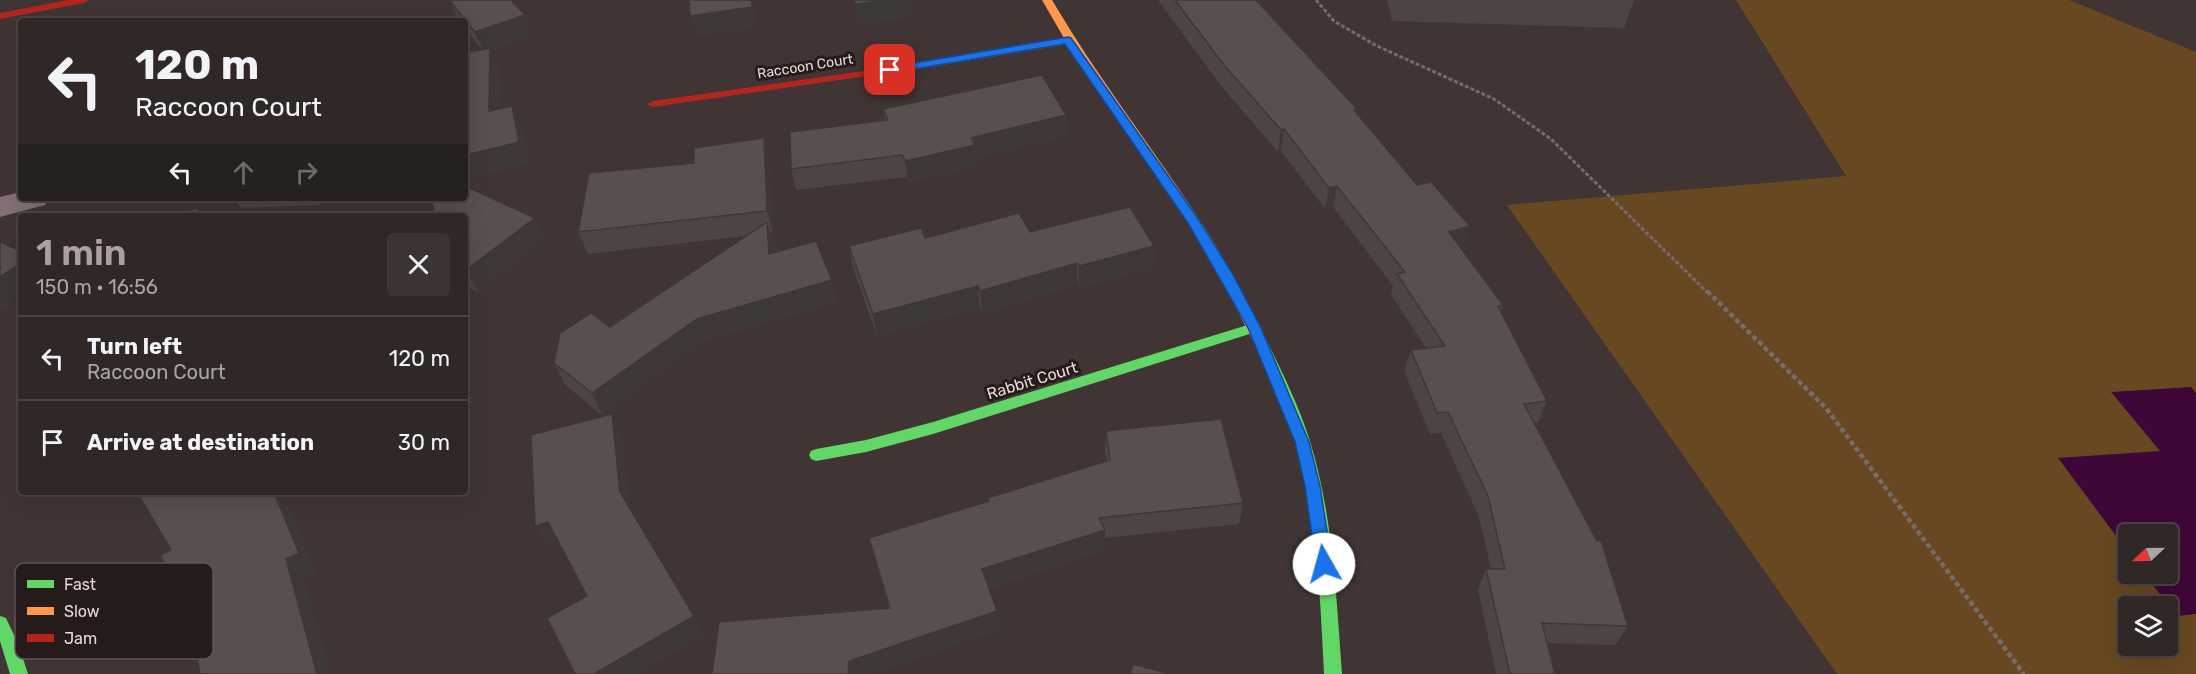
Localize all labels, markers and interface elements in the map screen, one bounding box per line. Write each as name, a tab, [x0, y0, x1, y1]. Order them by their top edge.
text: 120 m	[135, 40, 259, 90]
icon: left	[36, 42, 114, 120]
pin	[864, 44, 915, 95]
street label: Raccoon Court	[756, 50, 855, 82]
icon: arrive	[873, 53, 906, 86]
text: Raccoon Court	[135, 91, 322, 123]
icon: left	[164, 156, 197, 189]
icon: ahead	[227, 156, 260, 189]
icon: right	[290, 156, 323, 189]
text: 1 min	[36, 231, 127, 274]
button: close	[387, 233, 450, 296]
text: 150 m · 16:56	[36, 275, 158, 299]
text: Turn left	[87, 333, 182, 360]
icon: left	[36, 342, 69, 375]
text: 120 m	[389, 345, 450, 372]
street label: Rabbit Court	[984, 358, 1080, 403]
text: Raccoon Court	[87, 360, 225, 384]
icon: arrive	[36, 426, 69, 459]
text: Arrive at destination	[87, 429, 314, 456]
text: 30 m	[398, 429, 450, 456]
north arrow	[2118, 524, 2178, 584]
map controls	[2118, 524, 2178, 656]
position arrow	[1292, 532, 1356, 596]
legend	[15, 563, 213, 659]
text: Fast	[64, 575, 96, 594]
button: layers	[2118, 596, 2178, 656]
text: Slow	[64, 602, 100, 621]
text: Jam	[64, 629, 97, 648]

